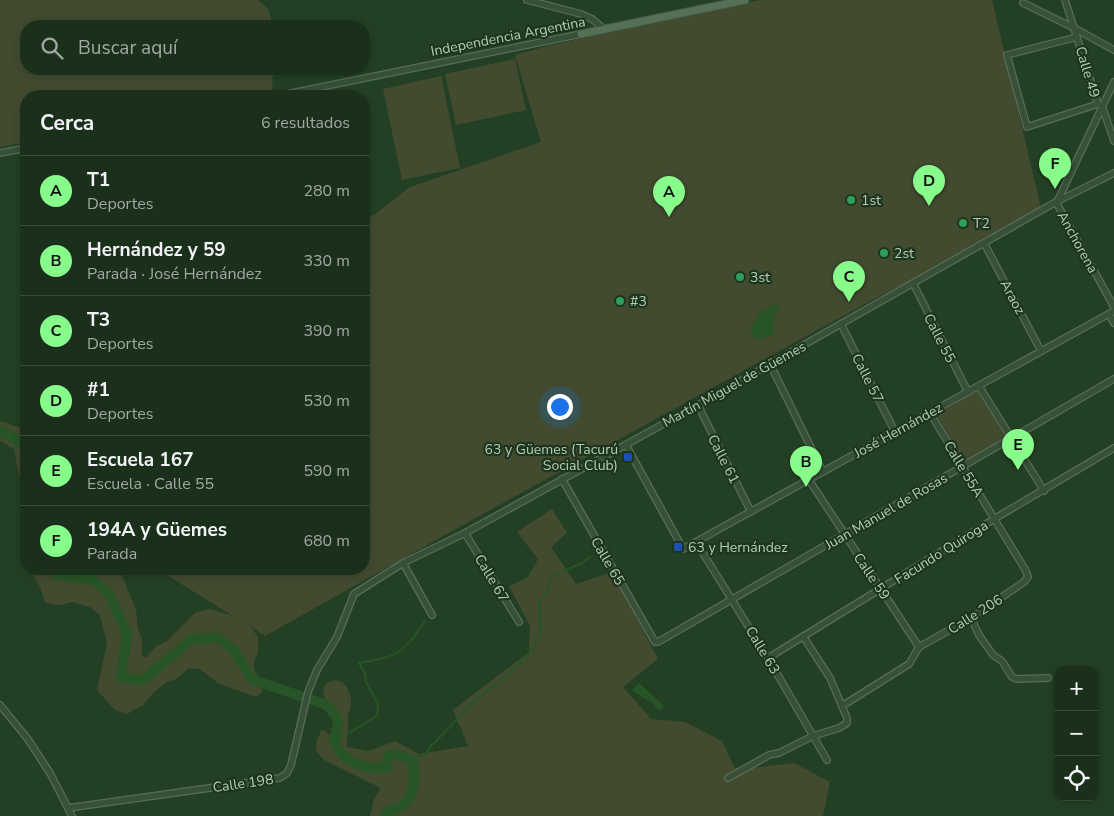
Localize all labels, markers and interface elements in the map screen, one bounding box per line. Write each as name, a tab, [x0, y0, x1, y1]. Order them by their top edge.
street label: Independencia Argentina	[429, 12, 587, 61]
search box	[20, 20, 370, 75]
icon: search	[38, 34, 66, 62]
text: Buscar aquí	[78, 35, 177, 61]
street label: Calle 49	[1071, 44, 1104, 100]
text: Cerca	[40, 109, 94, 137]
text: 6 resultados	[261, 112, 350, 134]
pin: F	[1039, 148, 1071, 189]
pin: D	[913, 165, 945, 206]
text: T1	[87, 167, 110, 193]
pin: A	[653, 176, 685, 217]
text: A	[50, 180, 62, 202]
text: 280 m	[303, 180, 350, 202]
place label: 1st	[861, 191, 881, 210]
text: Deportes	[87, 193, 154, 215]
marker: 1st	[845, 194, 857, 206]
street label: Anchorena	[1053, 208, 1102, 277]
place label: T2	[973, 214, 990, 233]
marker: T2	[957, 217, 969, 229]
text: Hernández y 59	[87, 237, 226, 263]
place label: 2st	[894, 244, 914, 263]
marker: 2st	[878, 247, 890, 259]
text: B	[50, 250, 62, 272]
text: 330 m	[303, 250, 350, 272]
pin: C	[833, 261, 865, 302]
text: Parada · José Hernández	[87, 263, 262, 285]
place label: 3st	[750, 268, 770, 287]
marker: 3st	[734, 271, 746, 283]
street label: Araoz	[996, 277, 1030, 318]
place label: #3	[630, 292, 647, 311]
marker: #3	[614, 295, 626, 307]
text: T3	[87, 307, 110, 333]
street label: Calle 55	[919, 310, 960, 366]
text: C	[51, 320, 61, 342]
text: 390 m	[303, 320, 350, 342]
text: Deportes	[87, 333, 154, 355]
street label: Martín Miguel de Güemes	[659, 337, 810, 432]
street label: Calle 57	[847, 350, 888, 406]
text: #1	[87, 377, 110, 403]
text: D	[50, 390, 62, 412]
text: 530 m	[303, 390, 350, 412]
your location	[547, 394, 573, 420]
street label: José Hernández	[850, 398, 946, 463]
text: Deportes	[87, 403, 154, 425]
pin: E	[1002, 429, 1034, 470]
street label: Calle 61	[703, 431, 744, 487]
street label: Calle 55A	[939, 437, 988, 501]
place label: 63 y Güemes (Tacurú Social Club)	[485, 440, 618, 475]
pin: B	[790, 446, 822, 487]
text: Escuela 167	[87, 447, 194, 473]
marker: 63 y Güemes (Tacurú Social Club)	[622, 451, 634, 463]
text: E	[51, 460, 61, 482]
text: 590 m	[303, 460, 350, 482]
street label: Juan Manuel de Rosas	[821, 468, 951, 555]
text: Escuela · Calle 55	[87, 473, 214, 495]
street label: Facundo Quiroga	[891, 516, 992, 589]
text: 194A y Güemes	[87, 517, 227, 543]
text: F	[52, 530, 61, 552]
text: 680 m	[303, 530, 350, 552]
street label: Calle 65	[586, 534, 629, 589]
place label: 63 y Hernández	[688, 538, 788, 557]
marker: 63 y Hernández	[672, 541, 684, 553]
text: Parada	[87, 543, 137, 565]
street label: Calle 59	[849, 549, 894, 603]
street label: Calle 67	[470, 551, 513, 606]
street label: Calle 206	[944, 590, 1006, 639]
street label: Calle 63	[741, 623, 784, 678]
map controls	[1054, 666, 1099, 801]
button: +	[1054, 666, 1099, 711]
button: −	[1054, 711, 1099, 756]
button: locate	[1054, 756, 1099, 801]
street label: Calle 198	[212, 770, 275, 797]

